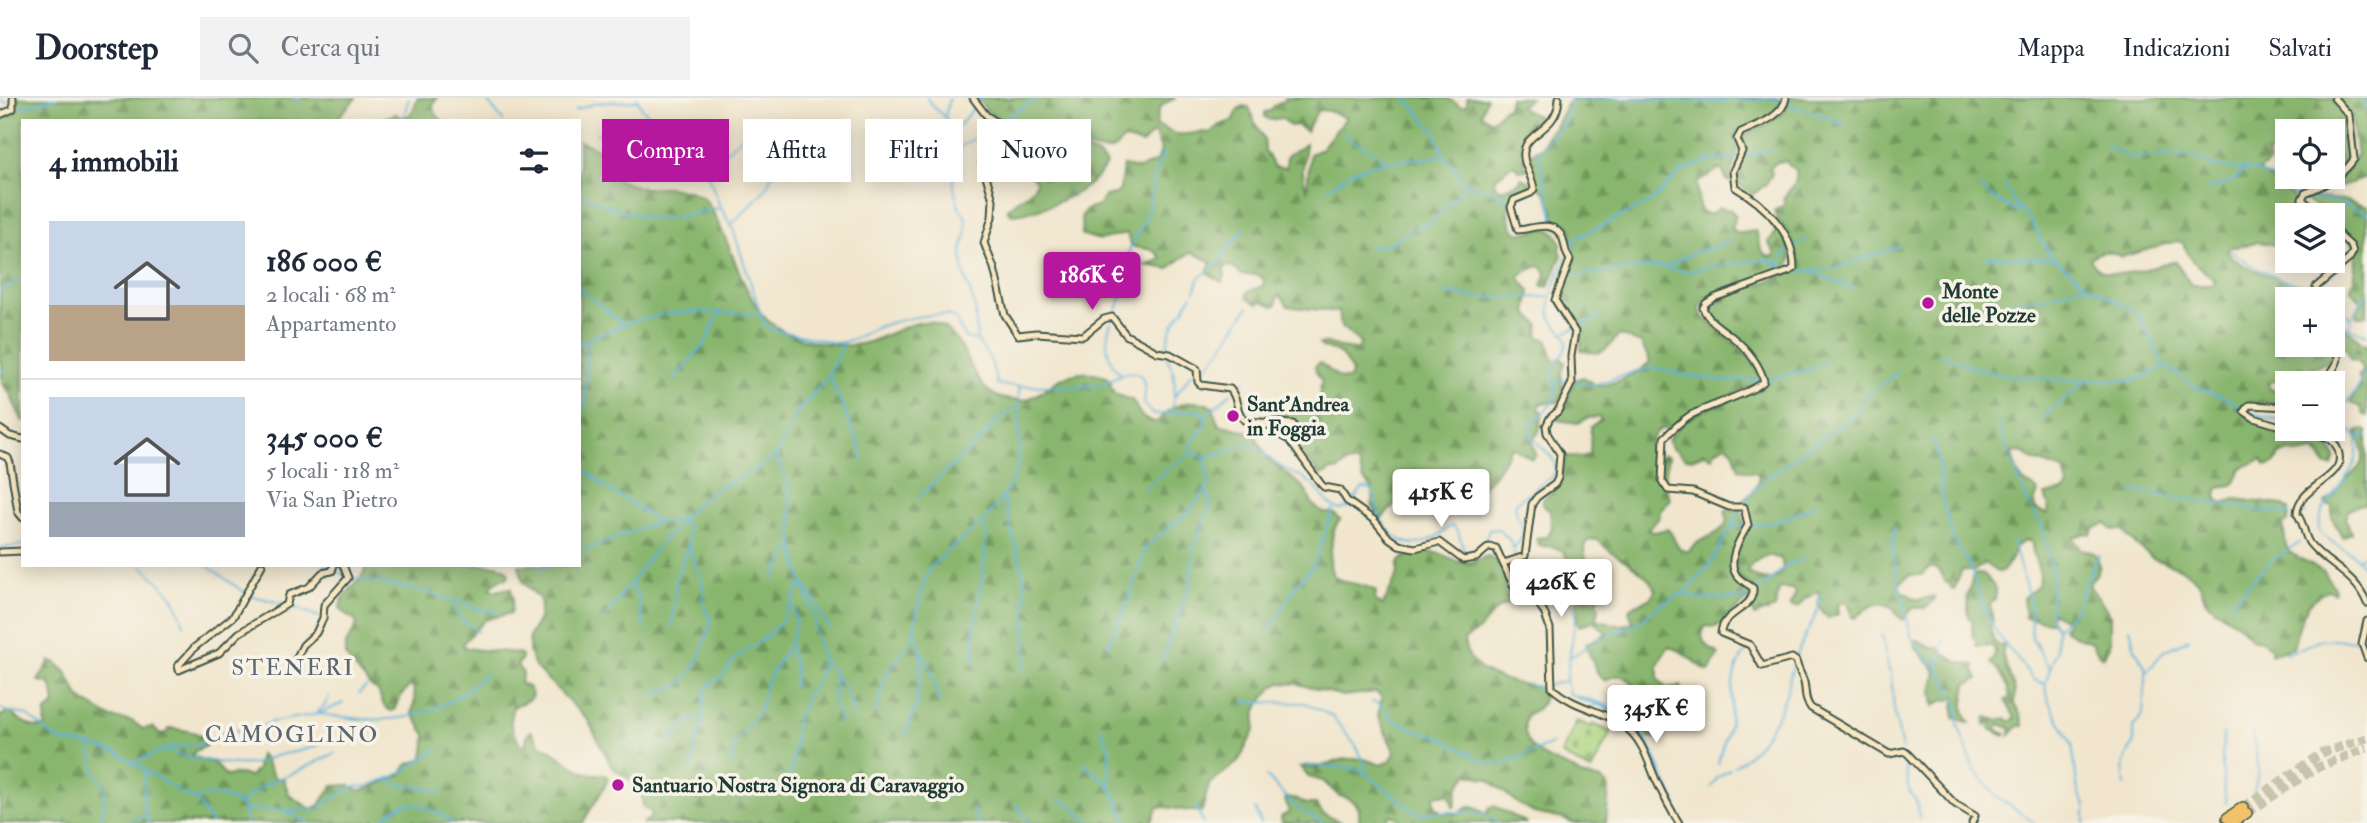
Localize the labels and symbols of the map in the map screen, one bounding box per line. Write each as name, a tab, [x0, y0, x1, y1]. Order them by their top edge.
pin: 186K €	[1035, 252, 1149, 312]
place label: Monte delle Pozze	[1941, 278, 2036, 329]
marker: Monte delle Pozze	[1920, 295, 1936, 311]
place label: Sant'Andrea in Foggia	[1246, 391, 1350, 442]
marker: Sant'Andrea in Foggia	[1225, 408, 1241, 424]
pin: 415K €	[1384, 470, 1498, 529]
pin: 426K €	[1504, 560, 1618, 619]
district label: STENERI	[231, 653, 355, 682]
pin: 345K €	[1599, 686, 1713, 745]
district label: CAMOGLINO	[205, 720, 379, 749]
place label: Santuario Nostra Signora di Caravaggio	[632, 772, 964, 799]
marker: Santuario Nostra Signora di Caravaggio	[610, 777, 626, 793]

